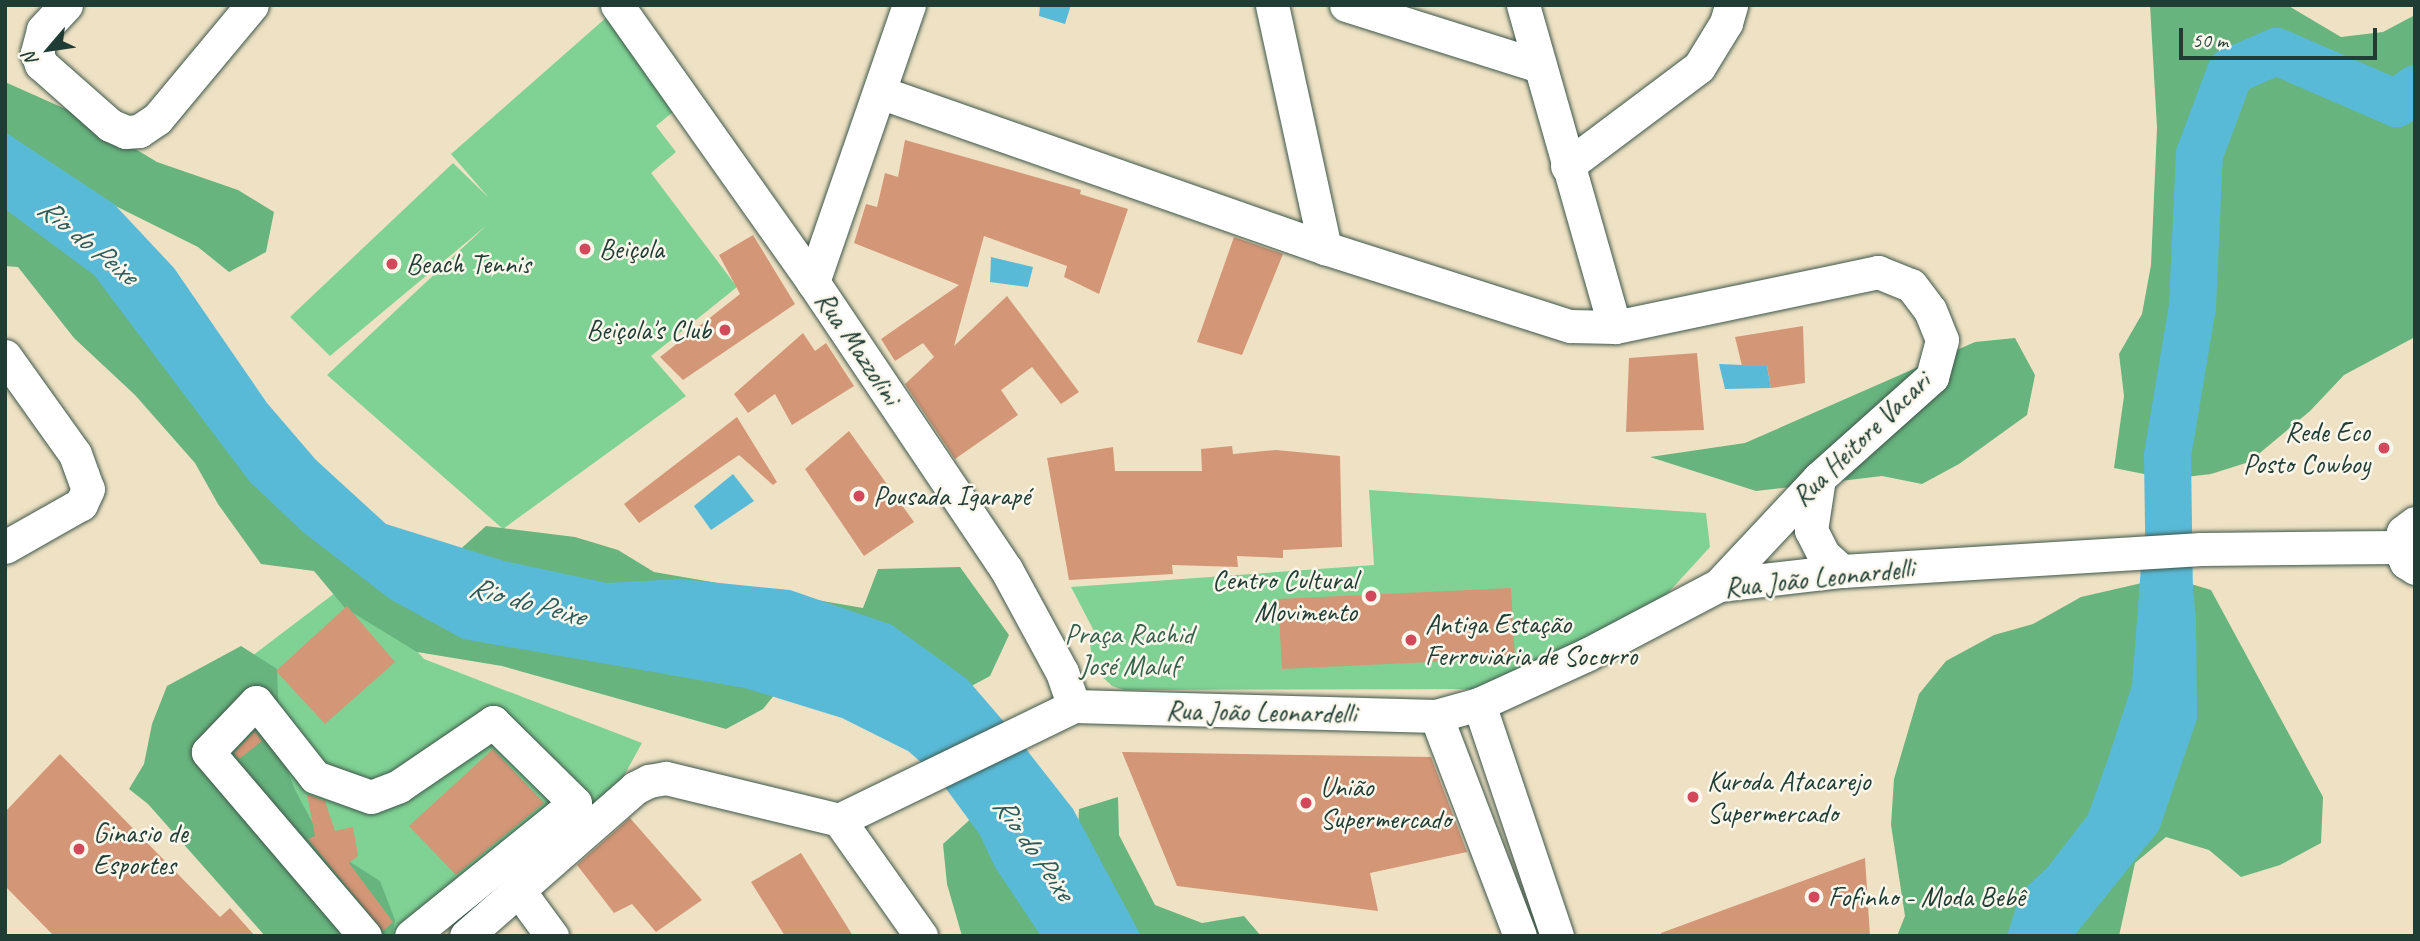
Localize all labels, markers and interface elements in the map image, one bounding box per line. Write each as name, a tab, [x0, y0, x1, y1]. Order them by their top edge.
north arrow	[14, 14, 84, 84]
scale bar	[2182, 14, 2380, 58]
text: 50 m	[2192, 27, 2228, 53]
text: N	[17, 48, 44, 70]
water label: Rio do Peixe	[31, 190, 145, 292]
place label: Beiçola	[599, 232, 664, 266]
marker: Beiçola	[577, 241, 593, 257]
place label: Beach Tennis	[406, 247, 530, 281]
marker: Beach Tennis	[384, 256, 400, 272]
street label: Rua Mazzolini	[808, 285, 908, 411]
place label: Beiçola's Club	[586, 313, 711, 347]
marker: Beiçola's Club	[717, 322, 733, 338]
street label: Rua Heitore Vacari	[1785, 365, 1937, 513]
place label: Rede Eco Posto Cowboy	[2244, 415, 2370, 481]
marker: Rede Eco Posto Cowboy	[2376, 440, 2392, 456]
place label: Pousada Igarapé	[873, 479, 1031, 513]
marker: Pousada Igarapé	[851, 488, 867, 504]
street label: Rua João Leonardelli	[1723, 551, 1915, 605]
place label: Centro Cultural Movimento	[1212, 563, 1357, 629]
water label: Rio do Peixe	[465, 568, 589, 634]
marker: Centro Cultural Movimento	[1363, 588, 1379, 604]
place label: Antiga Estação Ferroviária de Socorro	[1425, 607, 1637, 673]
park label: Praça Rachid José Maluf	[1064, 617, 1194, 683]
marker: Antiga Estação Ferroviária de Socorro	[1403, 632, 1419, 648]
street label: Rua João Leonardelli	[1166, 694, 1356, 730]
place label: Kuroda Atacarejo Supermercado	[1707, 764, 1870, 830]
place label: União Supermercado	[1320, 770, 1451, 836]
water label: Rio do Peixe	[985, 789, 1083, 907]
marker: Kuroda Atacarejo Supermercado	[1685, 789, 1701, 805]
marker: União Supermercado	[1298, 795, 1314, 811]
place label: Ginasio de Esportes	[93, 816, 188, 882]
marker: Ginasio de Esportes	[71, 841, 87, 857]
place label: Fofinho - Moda Bebê	[1828, 880, 2025, 914]
marker: Fofinho - Moda Bebê	[1806, 889, 1822, 905]

